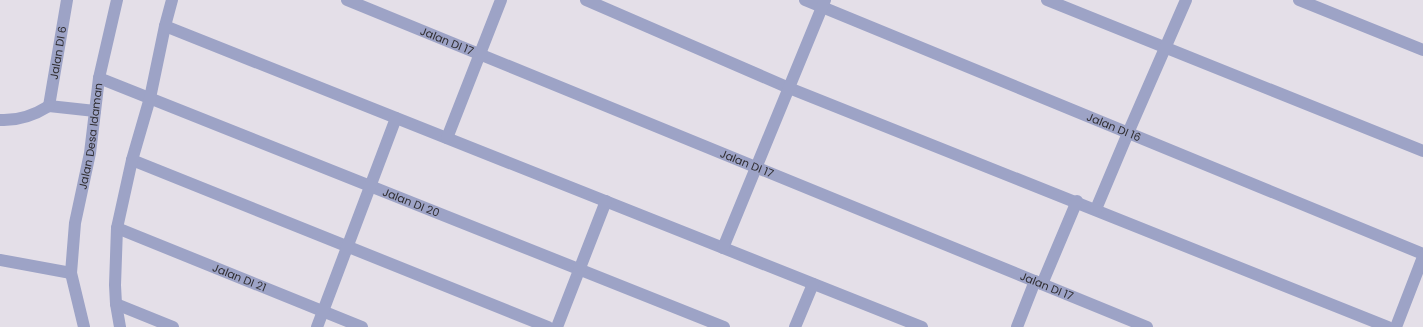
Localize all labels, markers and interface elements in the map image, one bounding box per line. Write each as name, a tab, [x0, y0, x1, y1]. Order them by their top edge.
street label: Jalan DI 17	[418, 23, 476, 59]
street label: Jalan DI 6	[46, 25, 70, 81]
street label: Jalan Desa Idaman	[74, 82, 106, 191]
street label: Jalan DI 16	[1084, 109, 1144, 145]
street label: Jalan DI 17	[718, 145, 776, 182]
street label: Jalan DI 20	[380, 184, 442, 221]
street label: Jalan DI 21	[210, 259, 269, 295]
street label: Jalan DI 17	[1018, 268, 1076, 304]

